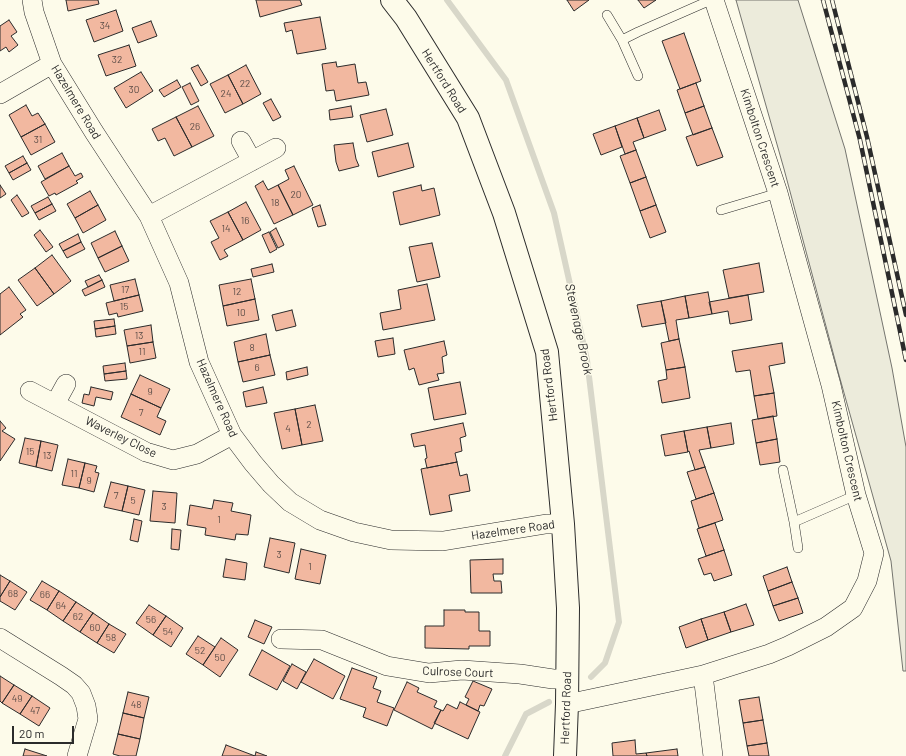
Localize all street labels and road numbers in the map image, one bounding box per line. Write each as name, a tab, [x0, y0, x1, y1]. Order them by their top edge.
street label: Hertford Road	[419, 46, 469, 116]
street label: Hazelmere Road	[48, 62, 104, 142]
street label: Kimbolton Crescent	[737, 87, 783, 189]
street label: Hertford Road	[537, 348, 561, 422]
street label: Hazelmere Road	[193, 357, 241, 439]
street label: Kimbolton Crescent	[828, 399, 866, 503]
street label: Waverley Close	[83, 413, 159, 461]
street label: Hazelmere Road	[470, 517, 556, 543]
street label: Culrose Court	[422, 664, 494, 680]
street label: Hertford Road	[558, 671, 574, 745]

